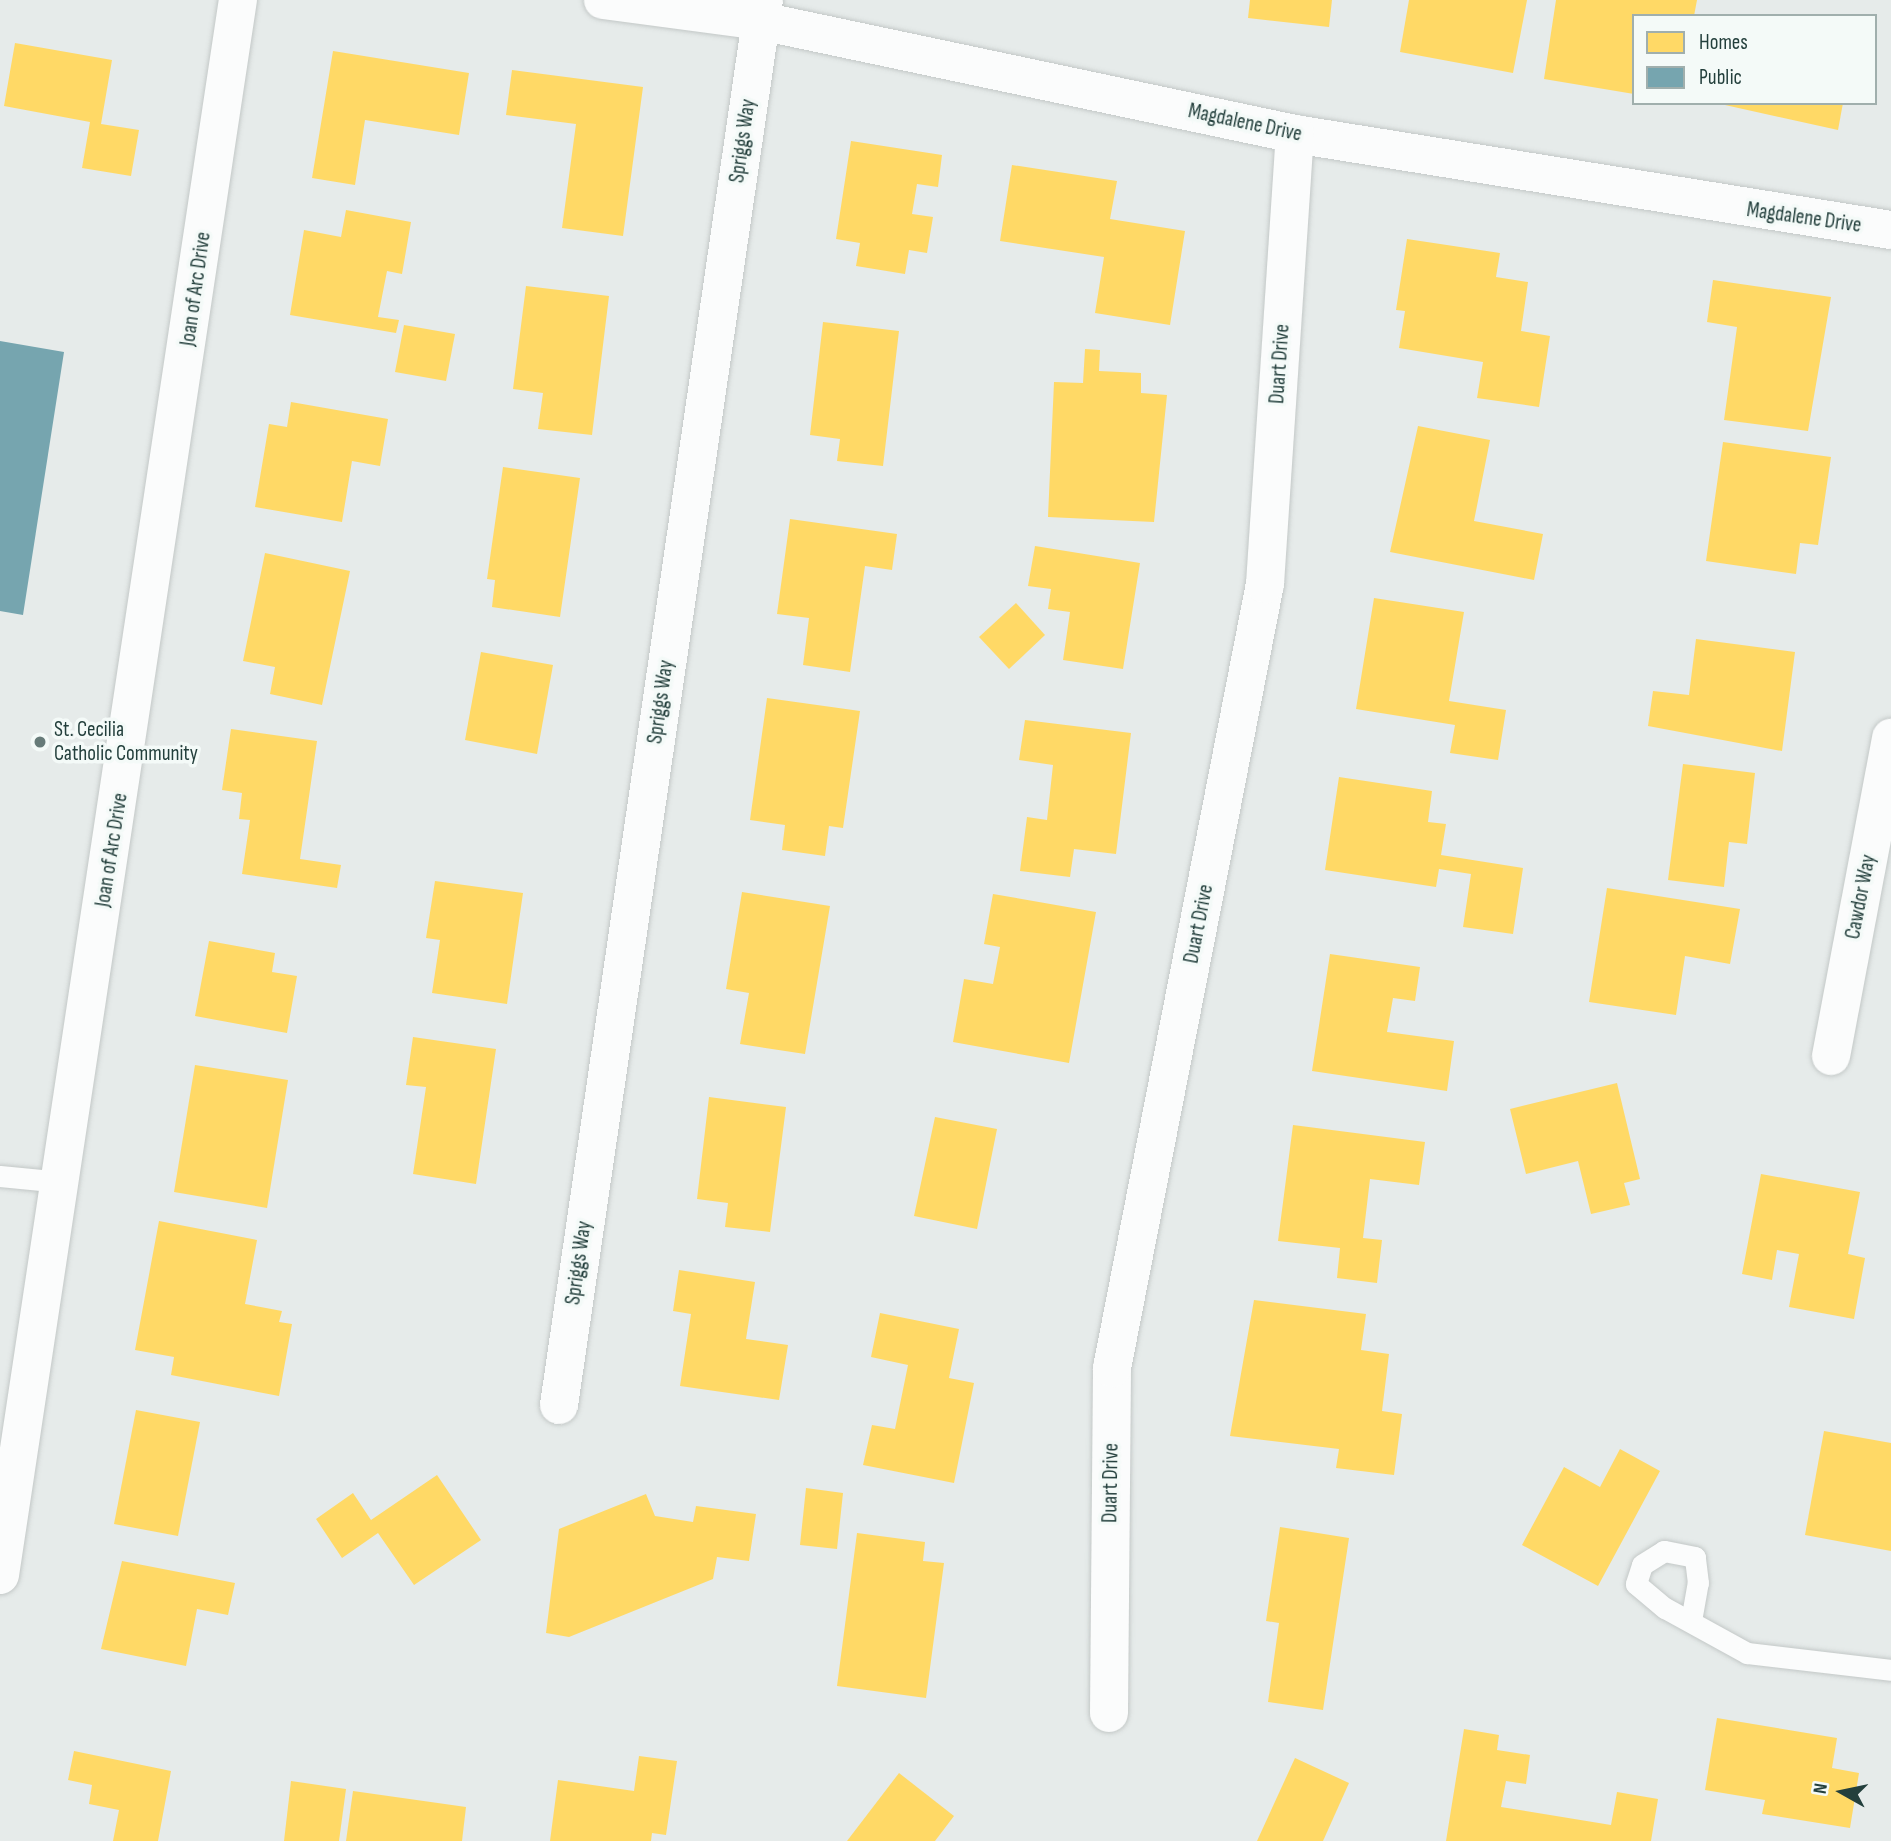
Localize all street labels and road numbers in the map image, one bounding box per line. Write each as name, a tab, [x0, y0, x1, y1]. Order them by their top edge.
street label: Spriggs Way	[725, 97, 761, 185]
street label: Magdalene Drive	[1186, 99, 1304, 147]
street label: Magdalene Drive	[1745, 197, 1863, 239]
street label: Joan of Arc Drive	[176, 230, 216, 348]
street label: Duart Drive	[1265, 323, 1295, 405]
street label: Spriggs Way	[643, 658, 679, 746]
street label: Joan of Arc Drive	[91, 791, 133, 909]
street label: Cawdor Way	[1840, 853, 1882, 941]
street label: Duart Drive	[1179, 882, 1219, 966]
street label: Spriggs Way	[561, 1219, 597, 1307]
street label: Duart Drive	[1098, 1443, 1124, 1523]

